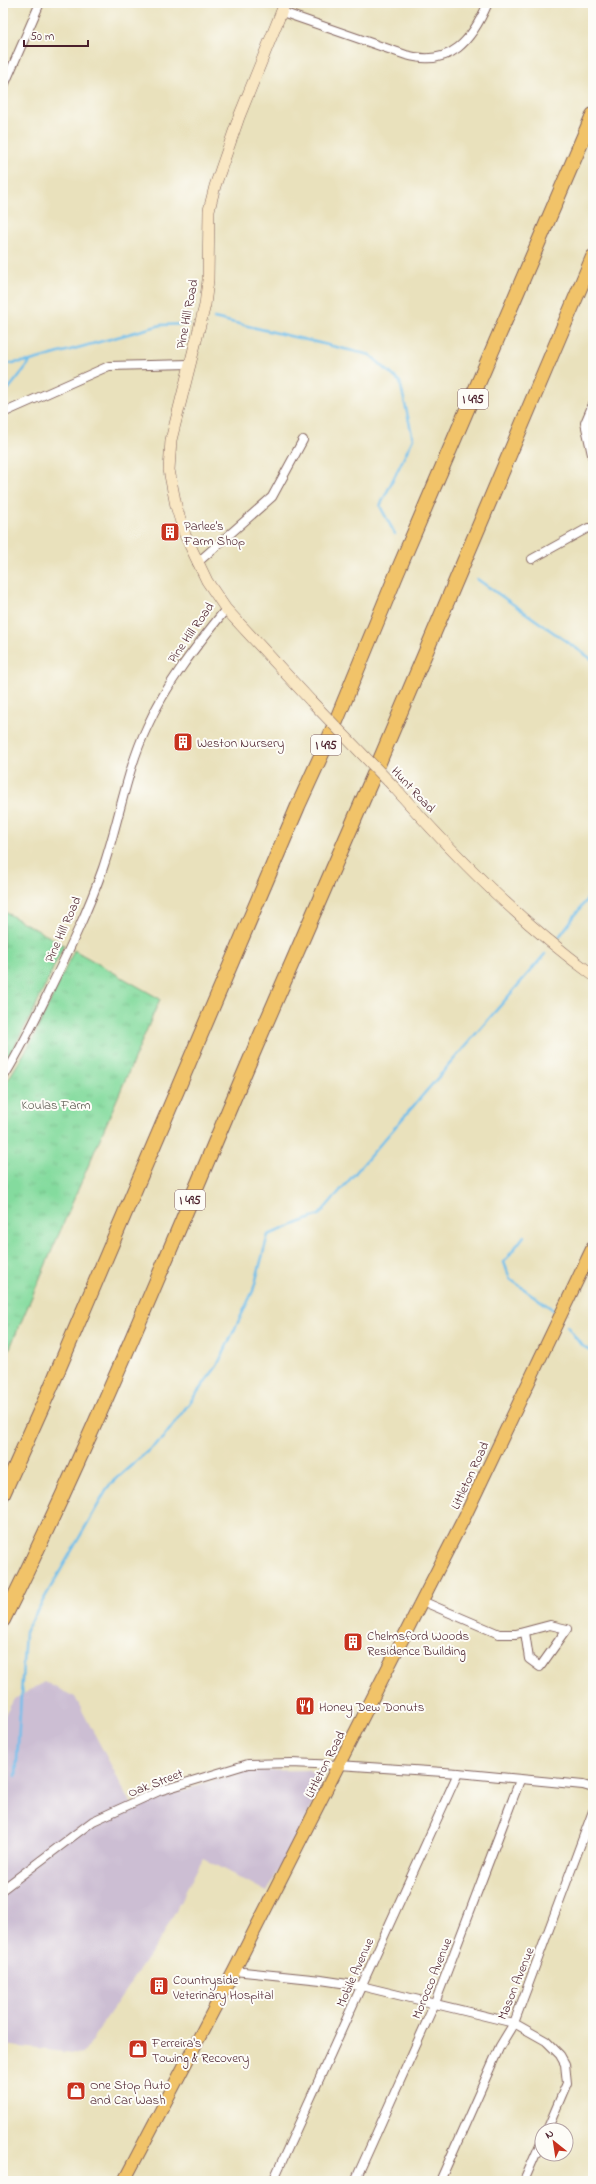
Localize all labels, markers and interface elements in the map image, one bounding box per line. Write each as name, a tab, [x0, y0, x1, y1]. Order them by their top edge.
scale bar	[24, 22, 88, 48]
text: 50 m	[30, 28, 54, 46]
street label: Pine Hill Road	[171, 277, 204, 351]
road number: I 495	[458, 389, 488, 409]
place label: Parlee's Farm Shop	[183, 517, 245, 551]
building icon: Parlee's Farm Shop	[159, 521, 181, 543]
street label: Pine Hill Road	[163, 598, 220, 667]
building icon: Weston Nursery	[172, 731, 194, 753]
place label: Weston Nursery	[197, 734, 284, 754]
road number: I 495	[311, 735, 341, 755]
street label: Hunt Road	[386, 763, 440, 818]
street label: Pine Hill Road	[40, 893, 87, 966]
park label: Koulas Farm	[21, 1096, 91, 1115]
road number: I 495	[175, 1190, 205, 1210]
street label: Littleton Road	[446, 1438, 495, 1513]
place label: Chelmsford Woods Residence Building	[367, 1627, 470, 1662]
building icon: Chelmsford Woods Residence Building	[342, 1631, 364, 1653]
restaurant icon: Honey Dew Donuts	[294, 1695, 316, 1717]
place label: Honey Dew Donuts	[319, 1698, 425, 1718]
street label: Littleton Road	[300, 1727, 351, 1802]
street label: Oak Street	[125, 1764, 186, 1803]
street label: Mobile Avenue	[332, 1935, 379, 2010]
street label: Morocco Avenue	[407, 1935, 457, 2022]
street label: Mason Avenue	[493, 1944, 540, 2023]
place label: Countryside Veterinary Hospital	[172, 1971, 273, 2006]
building icon: Countryside Veterinary Hospital	[148, 1975, 170, 1997]
place label: Ferreira's Towing & Recovery	[151, 2034, 249, 2069]
shop icon: Ferreira's Towing & Recovery	[127, 2038, 149, 2060]
place label: One Stop Auto and Car Wash	[90, 2076, 171, 2110]
shop icon: One Stop Auto and Car Wash	[65, 2080, 87, 2102]
north arrow	[534, 2122, 574, 2162]
text: N	[542, 2125, 557, 2143]

